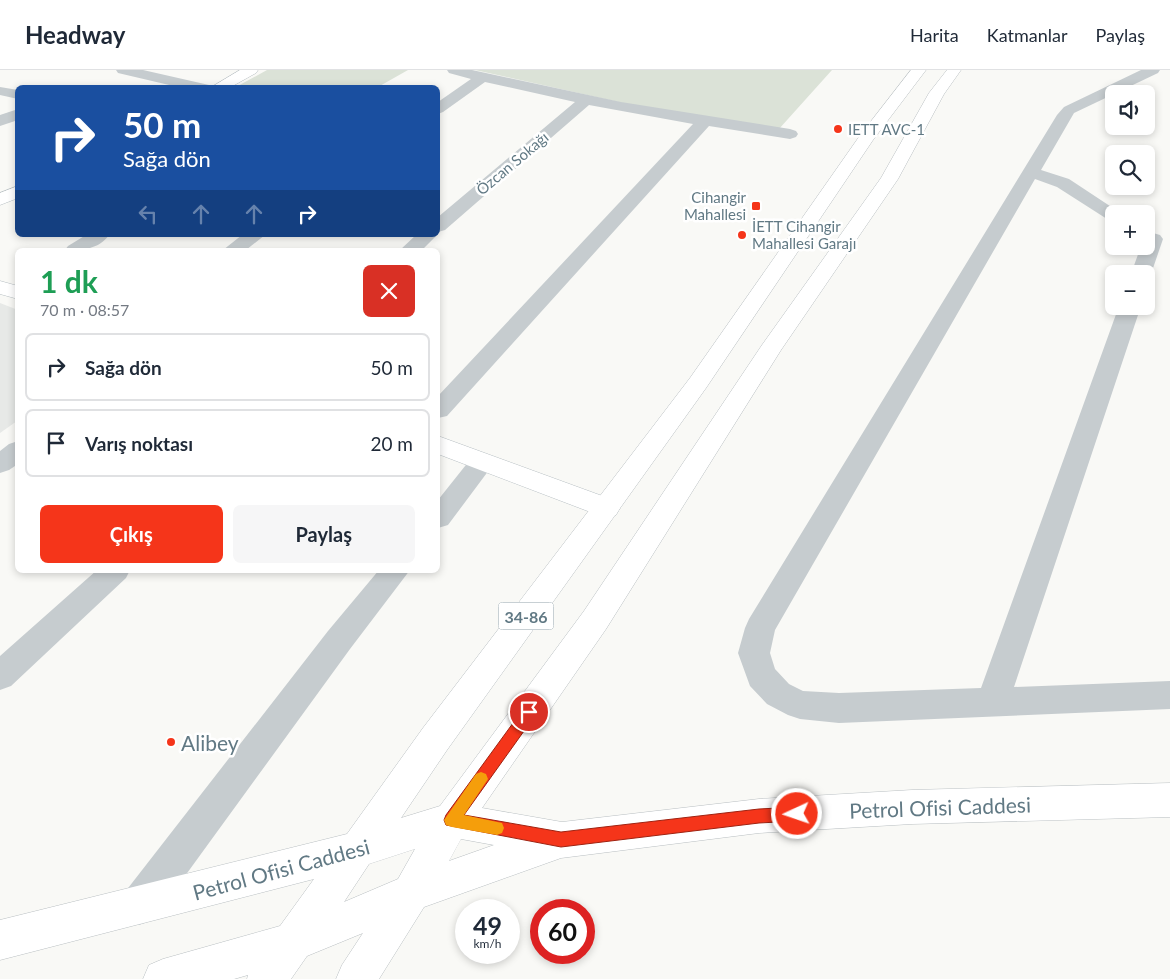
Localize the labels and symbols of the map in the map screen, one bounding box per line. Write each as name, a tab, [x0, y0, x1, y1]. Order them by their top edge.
place label: IETT AVC-1	[848, 120, 925, 138]
marker: IETT AVC-1	[832, 123, 844, 135]
street label: Özcan Sokağı	[472, 128, 552, 198]
place label: Cihangir Mahallesi	[684, 188, 747, 223]
marker: Cihangir Mahallesi	[750, 200, 762, 212]
place label: İETT Cihangir Mahallesi Garajı	[752, 217, 856, 252]
marker: İETT Cihangir Mahallesi Garajı	[736, 229, 748, 241]
road number: 34-86	[498, 602, 554, 630]
pin	[508, 691, 550, 733]
place label: Alibey	[181, 730, 239, 755]
marker: Alibey	[165, 736, 177, 748]
position arrow	[770, 787, 822, 839]
street label: Petrol Ofisi Caddesi	[849, 791, 1031, 823]
street label: Petrol Ofisi Caddesi	[190, 833, 372, 905]
speed limit sign: 60	[530, 899, 595, 964]

